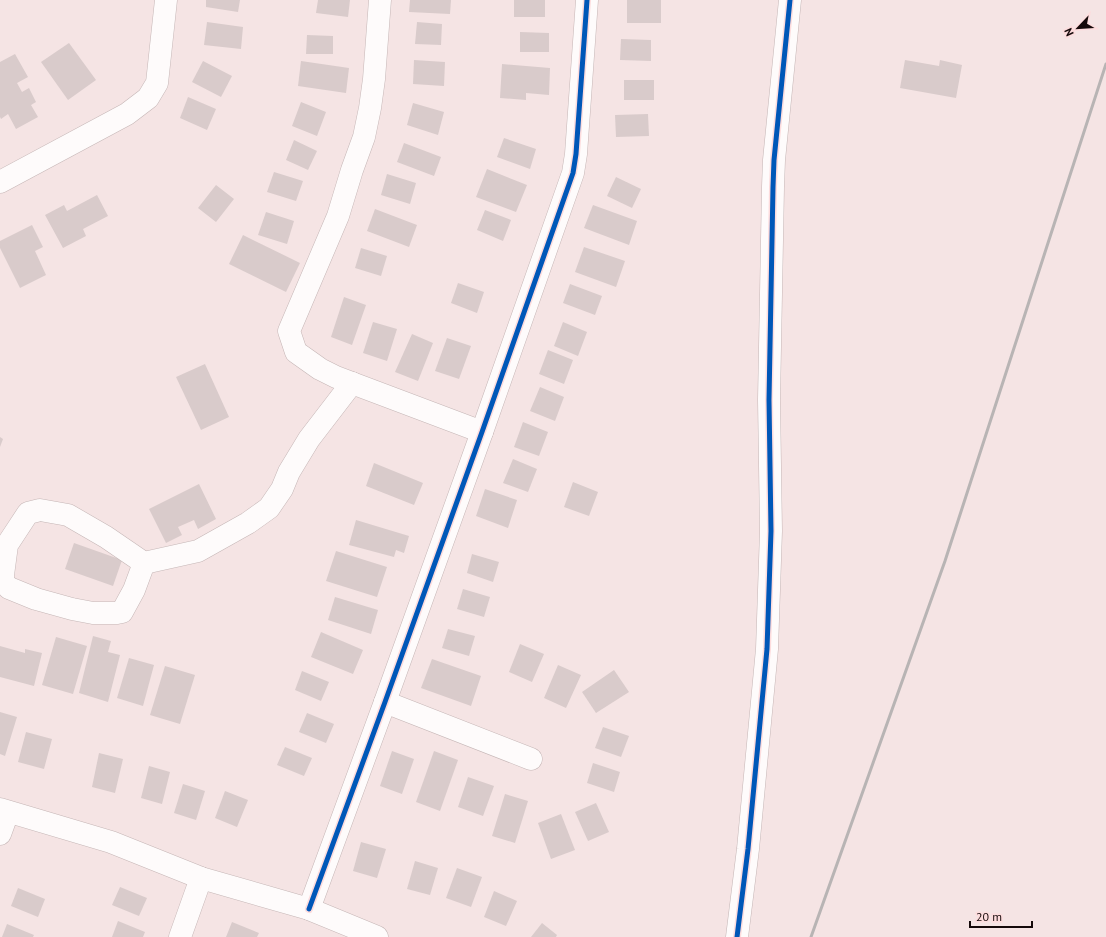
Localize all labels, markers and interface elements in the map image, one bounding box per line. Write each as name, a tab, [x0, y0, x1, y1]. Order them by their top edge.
north arrow	[1058, 8, 1098, 48]
text: N	[1061, 26, 1077, 38]
scale bar	[970, 903, 1032, 929]
text: 20 m	[976, 909, 1002, 924]

